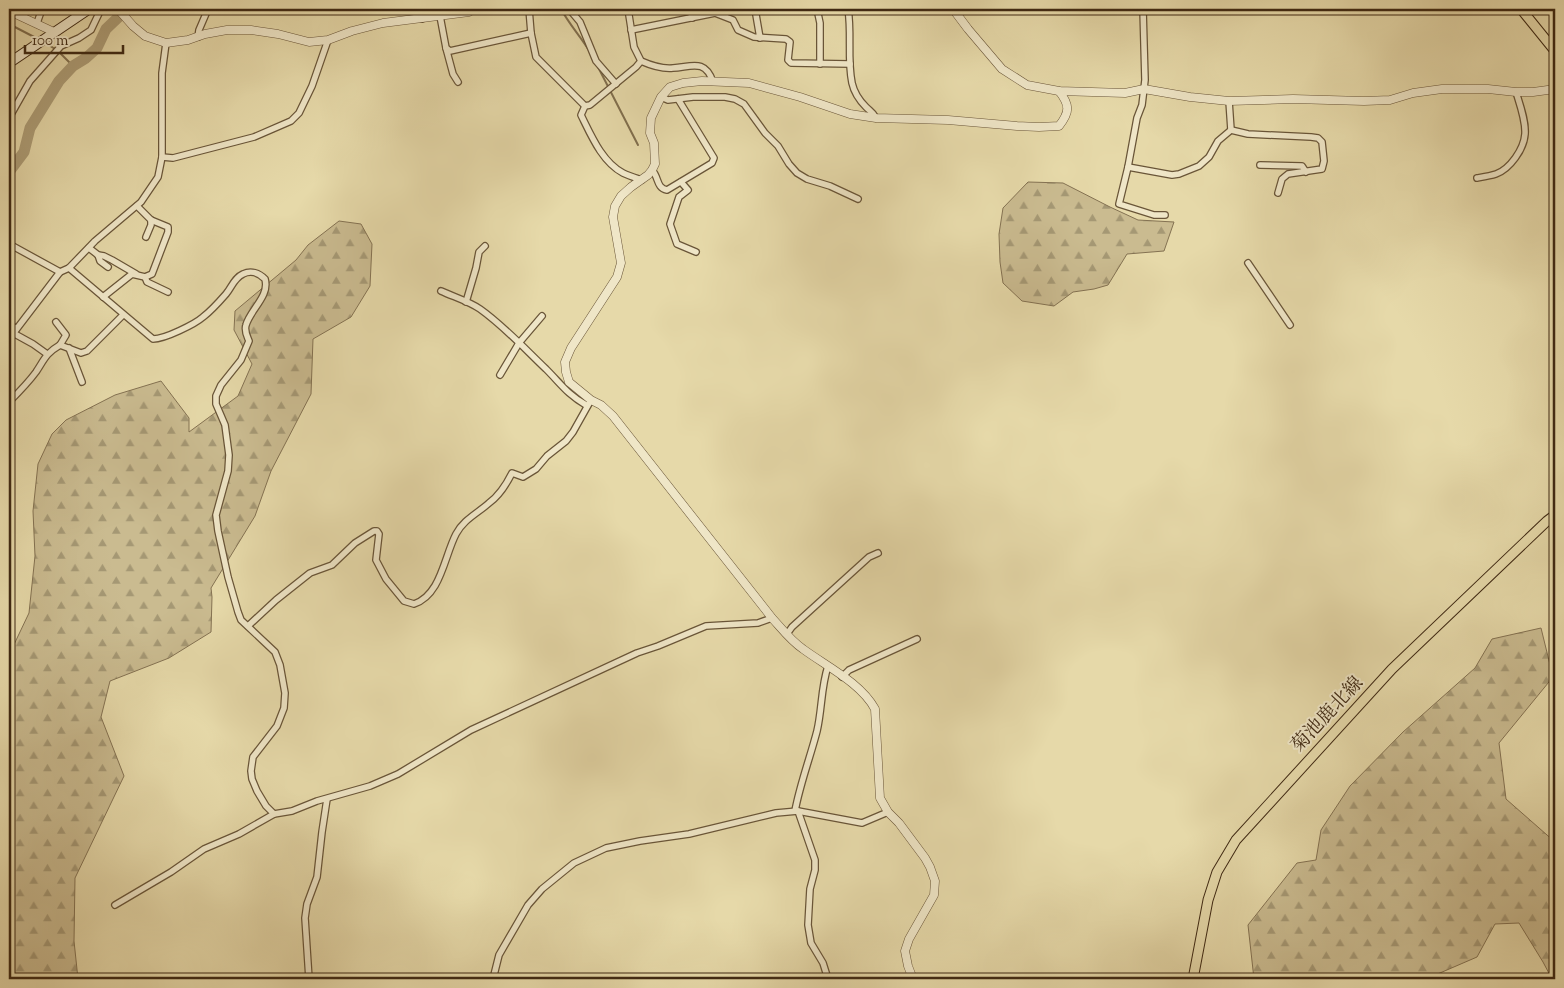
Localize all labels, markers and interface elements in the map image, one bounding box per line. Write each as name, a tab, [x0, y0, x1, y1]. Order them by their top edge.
scale bar	[25, 22, 122, 54]
text: 100 m	[32, 31, 69, 52]
street label: 菊池鹿北線	[1286, 671, 1370, 759]

